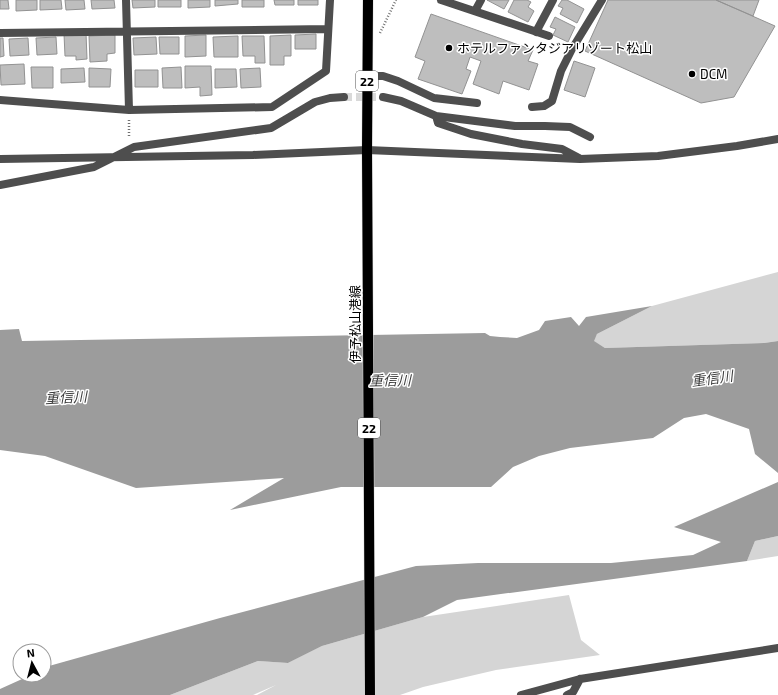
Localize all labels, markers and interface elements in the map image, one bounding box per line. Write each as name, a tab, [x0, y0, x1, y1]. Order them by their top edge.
place label: ホテルファンタジアリゾート松山	[457, 40, 652, 56]
marker: ホテルファンタジアリゾート松山	[444, 43, 454, 53]
place label: DCM	[700, 66, 727, 82]
marker: DCM	[687, 69, 697, 79]
road number: 22	[356, 71, 378, 91]
street label: 伊予松山港線	[347, 285, 363, 363]
water label: 重信川	[690, 366, 736, 389]
water label: 重信川	[369, 371, 413, 389]
water label: 重信川	[45, 387, 89, 407]
road number: 22	[358, 418, 380, 438]
north arrow	[12, 643, 52, 683]
text: N	[26, 646, 36, 660]

